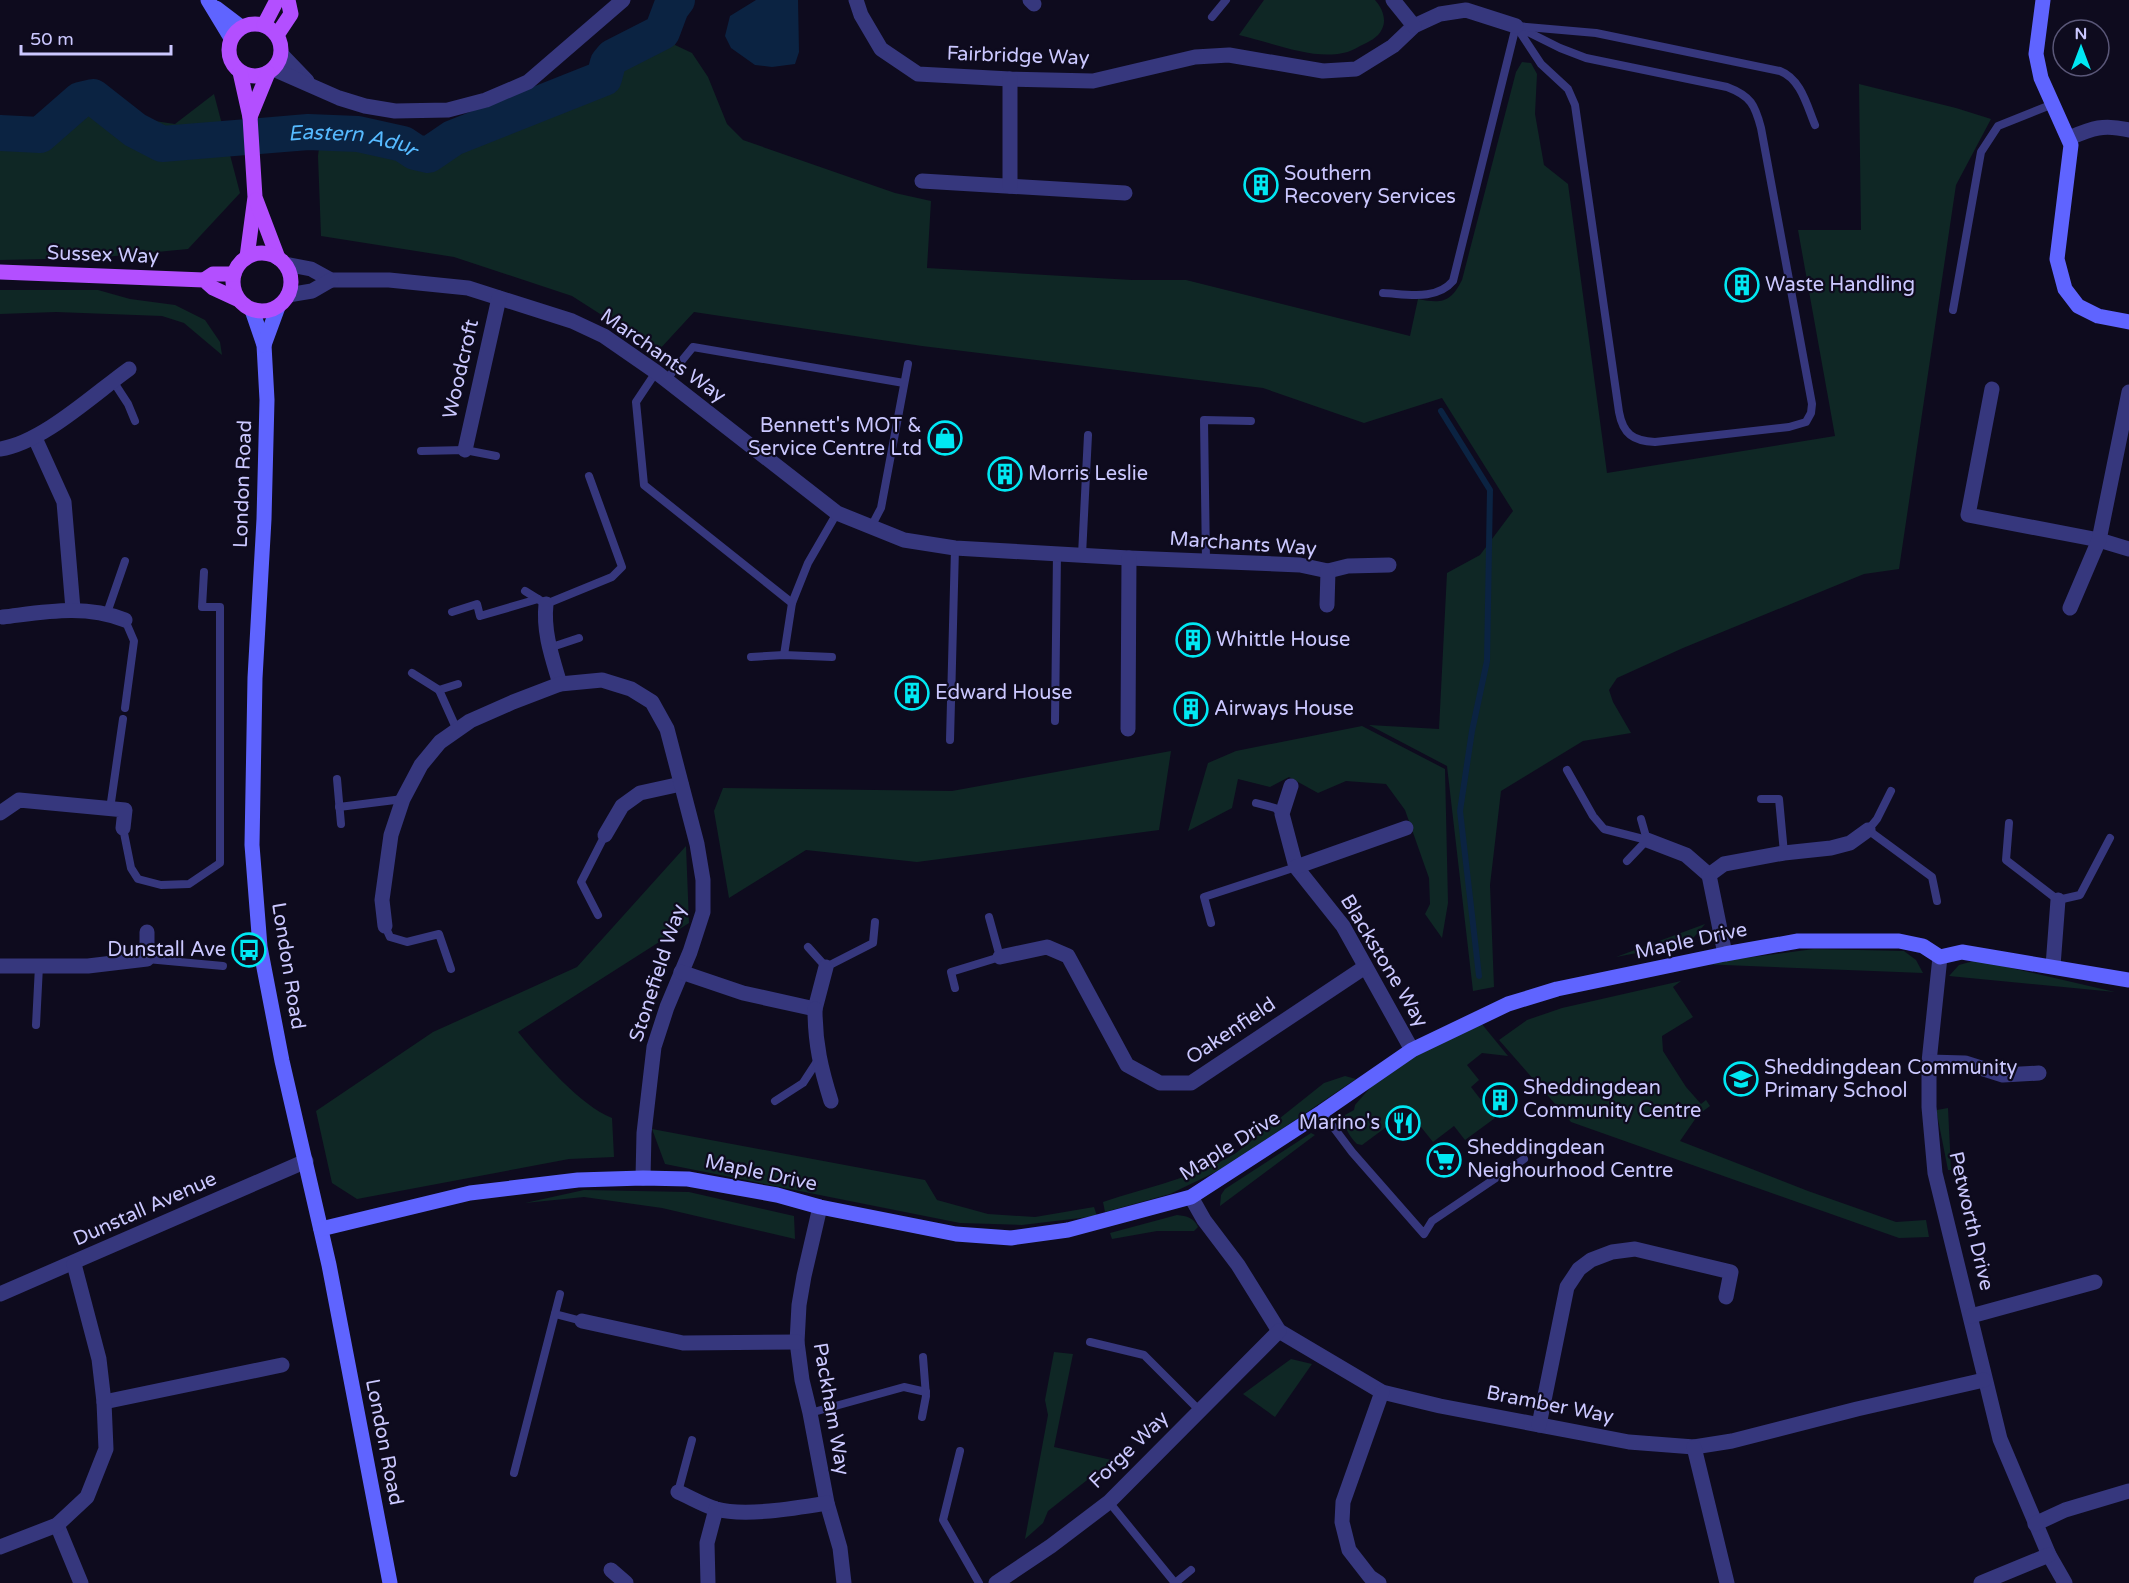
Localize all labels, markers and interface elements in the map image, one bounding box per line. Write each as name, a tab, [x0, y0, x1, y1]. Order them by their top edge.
scale bar	[21, 18, 171, 56]
north arrow	[2051, 18, 2111, 78]
text: N	[2075, 24, 2087, 44]
text: 50 m	[30, 28, 74, 50]
street label: Fairbridge Way	[946, 42, 1090, 70]
water label: Eastern Adur	[287, 119, 424, 164]
place label: Southern Recovery Services	[1284, 162, 1456, 209]
building icon: Southern Recovery Services	[1243, 167, 1279, 203]
street label: Sussex Way	[47, 241, 160, 269]
building icon: Waste Handling	[1724, 267, 1760, 303]
place label: Waste Handling	[1765, 273, 1915, 297]
street label: Marchants Way	[596, 304, 731, 408]
street label: Woodcroft	[438, 317, 484, 421]
place label: Bennett's MOT & Service Centre Ltd	[748, 414, 922, 461]
street label: London Road	[229, 419, 257, 549]
shop icon: Bennett's MOT & Service Centre Ltd	[927, 420, 963, 456]
building icon: Morris Leslie	[987, 456, 1023, 492]
place label: Morris Leslie	[1028, 462, 1148, 486]
street label: Marchants Way	[1169, 527, 1318, 561]
building icon: Whittle House	[1175, 622, 1211, 658]
place label: Whittle House	[1216, 628, 1350, 652]
building icon: Edward House	[894, 675, 930, 711]
place label: Edward House	[935, 681, 1072, 705]
building icon: Airways House	[1173, 691, 1209, 727]
place label: Airways House	[1214, 697, 1354, 721]
street label: Blackstone Way	[1335, 890, 1433, 1032]
street label: London Road	[266, 901, 310, 1031]
street label: Stonefield Way	[624, 901, 692, 1045]
street label: Maple Drive	[1633, 917, 1749, 965]
bus stop icon: Dunstall Ave	[231, 932, 267, 968]
place label: Dunstall Ave	[107, 938, 226, 962]
street label: Oakenfield	[1182, 992, 1280, 1070]
place label: Sheddingdean Community Primary School	[1764, 1056, 2017, 1103]
school or university icon: Sheddingdean Community Primary School	[1723, 1061, 1759, 1097]
place label: Sheddingdean Community Centre	[1523, 1076, 1701, 1123]
building icon: Sheddingdean Community Centre	[1482, 1082, 1518, 1118]
restaurant icon: Marino's	[1385, 1105, 1421, 1141]
street label: Maple Drive	[1175, 1106, 1285, 1186]
place label: Marino's	[1299, 1111, 1380, 1135]
place label: Sheddingdean Neighourhood Centre	[1467, 1136, 1673, 1183]
supermarket icon: Sheddingdean Neighourhood Centre	[1426, 1142, 1462, 1178]
street label: Maple Drive	[703, 1149, 819, 1197]
street label: Petworth Drive	[1943, 1149, 1999, 1293]
street label: Dunstall Avenue	[70, 1167, 220, 1251]
street label: Packham Way	[808, 1341, 854, 1477]
street label: London Road	[360, 1377, 408, 1507]
street label: Bramber Way	[1484, 1381, 1616, 1429]
street label: Forge Way	[1084, 1406, 1174, 1494]

